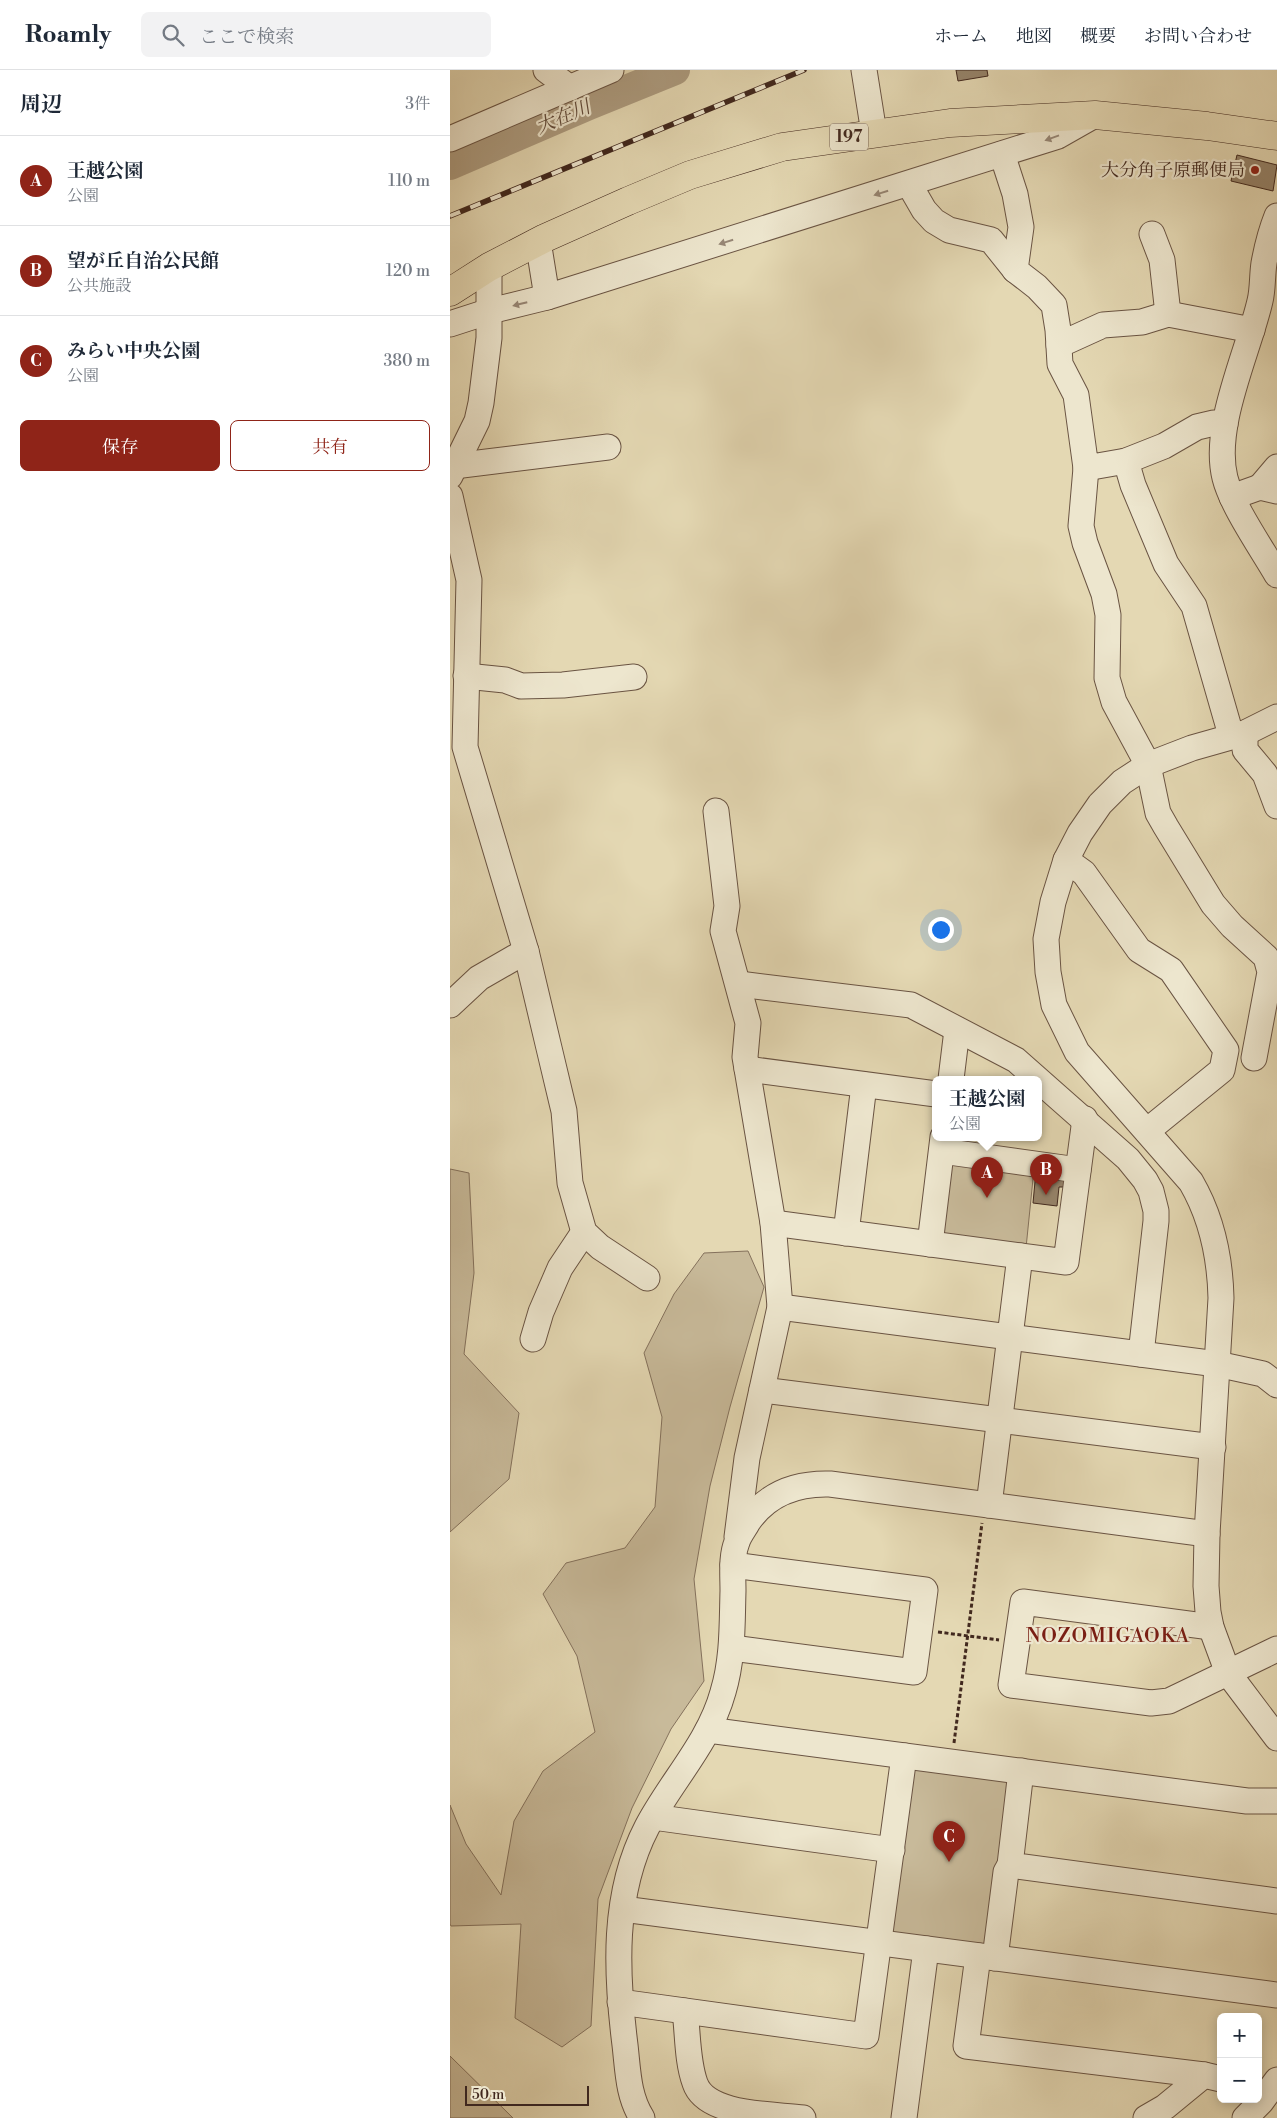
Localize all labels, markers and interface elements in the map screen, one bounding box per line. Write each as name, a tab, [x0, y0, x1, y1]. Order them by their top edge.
search box	[141, 12, 491, 57]
text: Roamly	[25, 20, 111, 50]
icon: search	[159, 21, 187, 49]
text: ここで検索	[199, 25, 294, 49]
text: ホーム	[934, 25, 988, 48]
text: 地図	[1016, 25, 1052, 48]
text: 概要	[1080, 25, 1116, 48]
text: お問い合わせ	[1144, 25, 1252, 48]
text: 周辺	[20, 92, 62, 118]
text: 3件	[405, 94, 430, 114]
water label: 大在川	[532, 94, 596, 139]
road number: 197	[830, 124, 868, 150]
one-way arrow	[1044, 134, 1059, 142]
text: 王越公園	[67, 159, 143, 183]
place label: 大分角子原郵便局	[1101, 159, 1245, 182]
marker: 大分角子原郵便局	[1249, 164, 1261, 176]
text: A	[30, 171, 42, 191]
text: 110 m	[388, 171, 430, 191]
text: 公園	[67, 186, 99, 206]
one-way arrow	[873, 189, 888, 197]
one-way arrow	[718, 239, 733, 246]
text: 望が丘自治公民館	[67, 249, 219, 273]
text: B	[30, 261, 42, 281]
text: 120 m	[386, 261, 430, 281]
text: 公共施設	[67, 276, 131, 296]
one-way arrow	[512, 300, 527, 308]
text: みらい中央公園	[67, 339, 200, 363]
text: C	[30, 351, 42, 371]
text: 380 m	[383, 351, 430, 371]
text: 公園	[67, 366, 99, 386]
button: 保存	[20, 420, 220, 471]
button: 共有	[230, 420, 430, 471]
your location	[928, 917, 954, 943]
popup	[932, 1076, 1042, 1141]
text: 王越公園	[949, 1087, 1025, 1111]
text: 公園	[949, 1114, 981, 1134]
pin: B	[1030, 1154, 1062, 1195]
pin: A	[971, 1157, 1003, 1198]
district label: NOZOMIGAOKA	[1026, 1624, 1191, 1649]
pin: C	[933, 1821, 965, 1862]
map controls	[1217, 2013, 1262, 2103]
button: +	[1217, 2013, 1262, 2058]
button: −	[1217, 2058, 1262, 2103]
scale bar	[465, 2083, 589, 2106]
text: 50 m	[472, 2086, 504, 2104]

